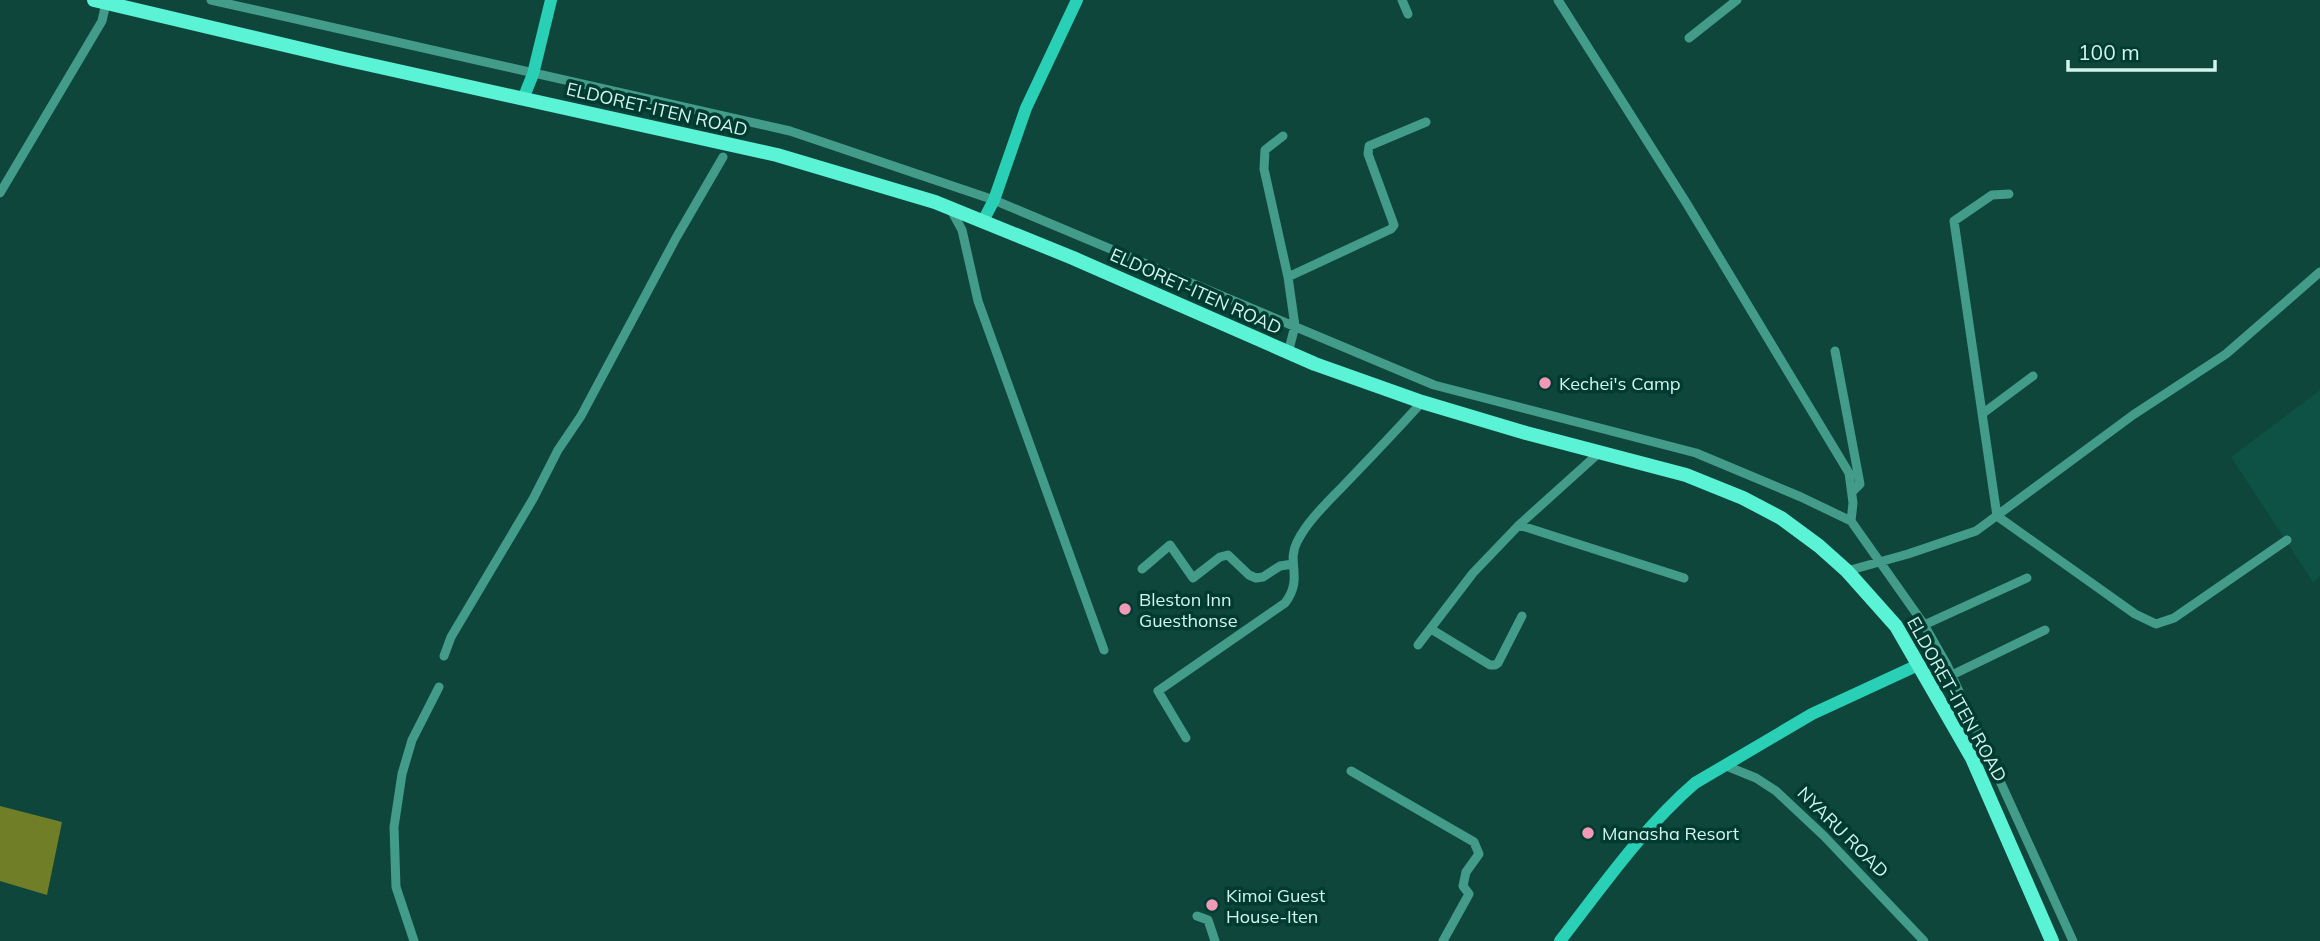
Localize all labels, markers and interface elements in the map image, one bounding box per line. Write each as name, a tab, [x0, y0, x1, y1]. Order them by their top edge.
scale bar	[2068, 28, 2215, 72]
text: 100 m	[2078, 39, 2140, 65]
street label: ELDORET-ITEN ROAD	[564, 77, 750, 141]
street label: ELDORET-ITEN ROAD	[1107, 243, 1285, 339]
place label: Kechei's Camp	[1559, 372, 1681, 395]
marker: Kechei's Camp	[1537, 375, 1553, 391]
place label: Bleston Inn Guesthonse	[1139, 588, 1238, 632]
marker: Bleston Inn Guesthonse	[1117, 601, 1133, 617]
street label: ELDORET-ITEN ROAD	[1902, 612, 2012, 786]
street label: NYARU ROAD	[1793, 782, 1893, 882]
place label: Manasha Resort	[1602, 822, 1739, 845]
marker: Manasha Resort	[1580, 825, 1596, 841]
place label: Kimoi Guest House-Iten	[1226, 884, 1325, 928]
marker: Kimoi Guest House-Iten	[1204, 897, 1220, 913]

